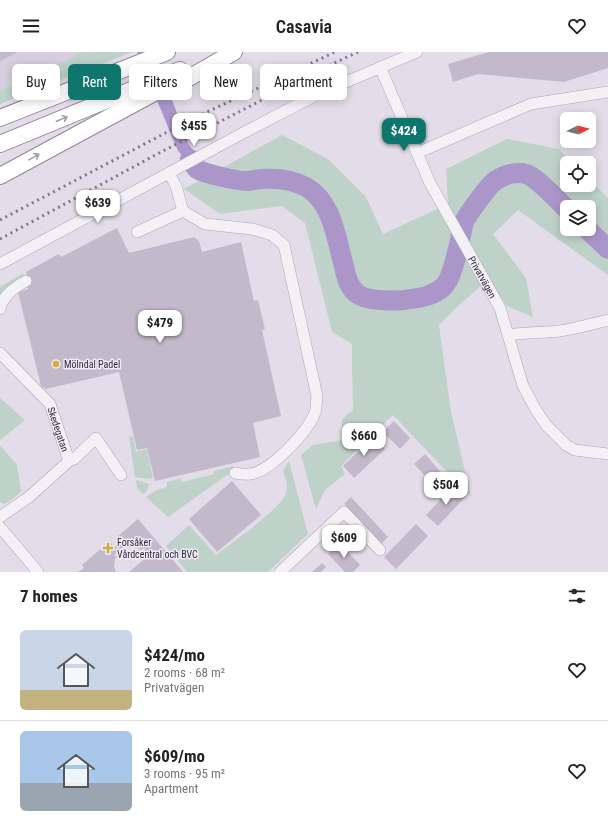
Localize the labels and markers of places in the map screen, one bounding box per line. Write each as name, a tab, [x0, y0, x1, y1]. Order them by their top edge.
pin: $455	[170, 113, 218, 147]
pin: $424	[380, 118, 428, 152]
pin: $639	[74, 190, 122, 224]
pin: $479	[136, 310, 184, 344]
marker: Mölndal Padel	[51, 359, 61, 369]
place label: Mölndal Padel	[64, 359, 120, 370]
pin: $660	[340, 423, 388, 457]
pin: $504	[422, 472, 470, 506]
pin: $609	[320, 525, 368, 559]
place label: Forsåker Vårdcentral och BVC	[117, 537, 198, 560]
marker: Forsåker Vårdcentral och BVC	[102, 542, 114, 554]

